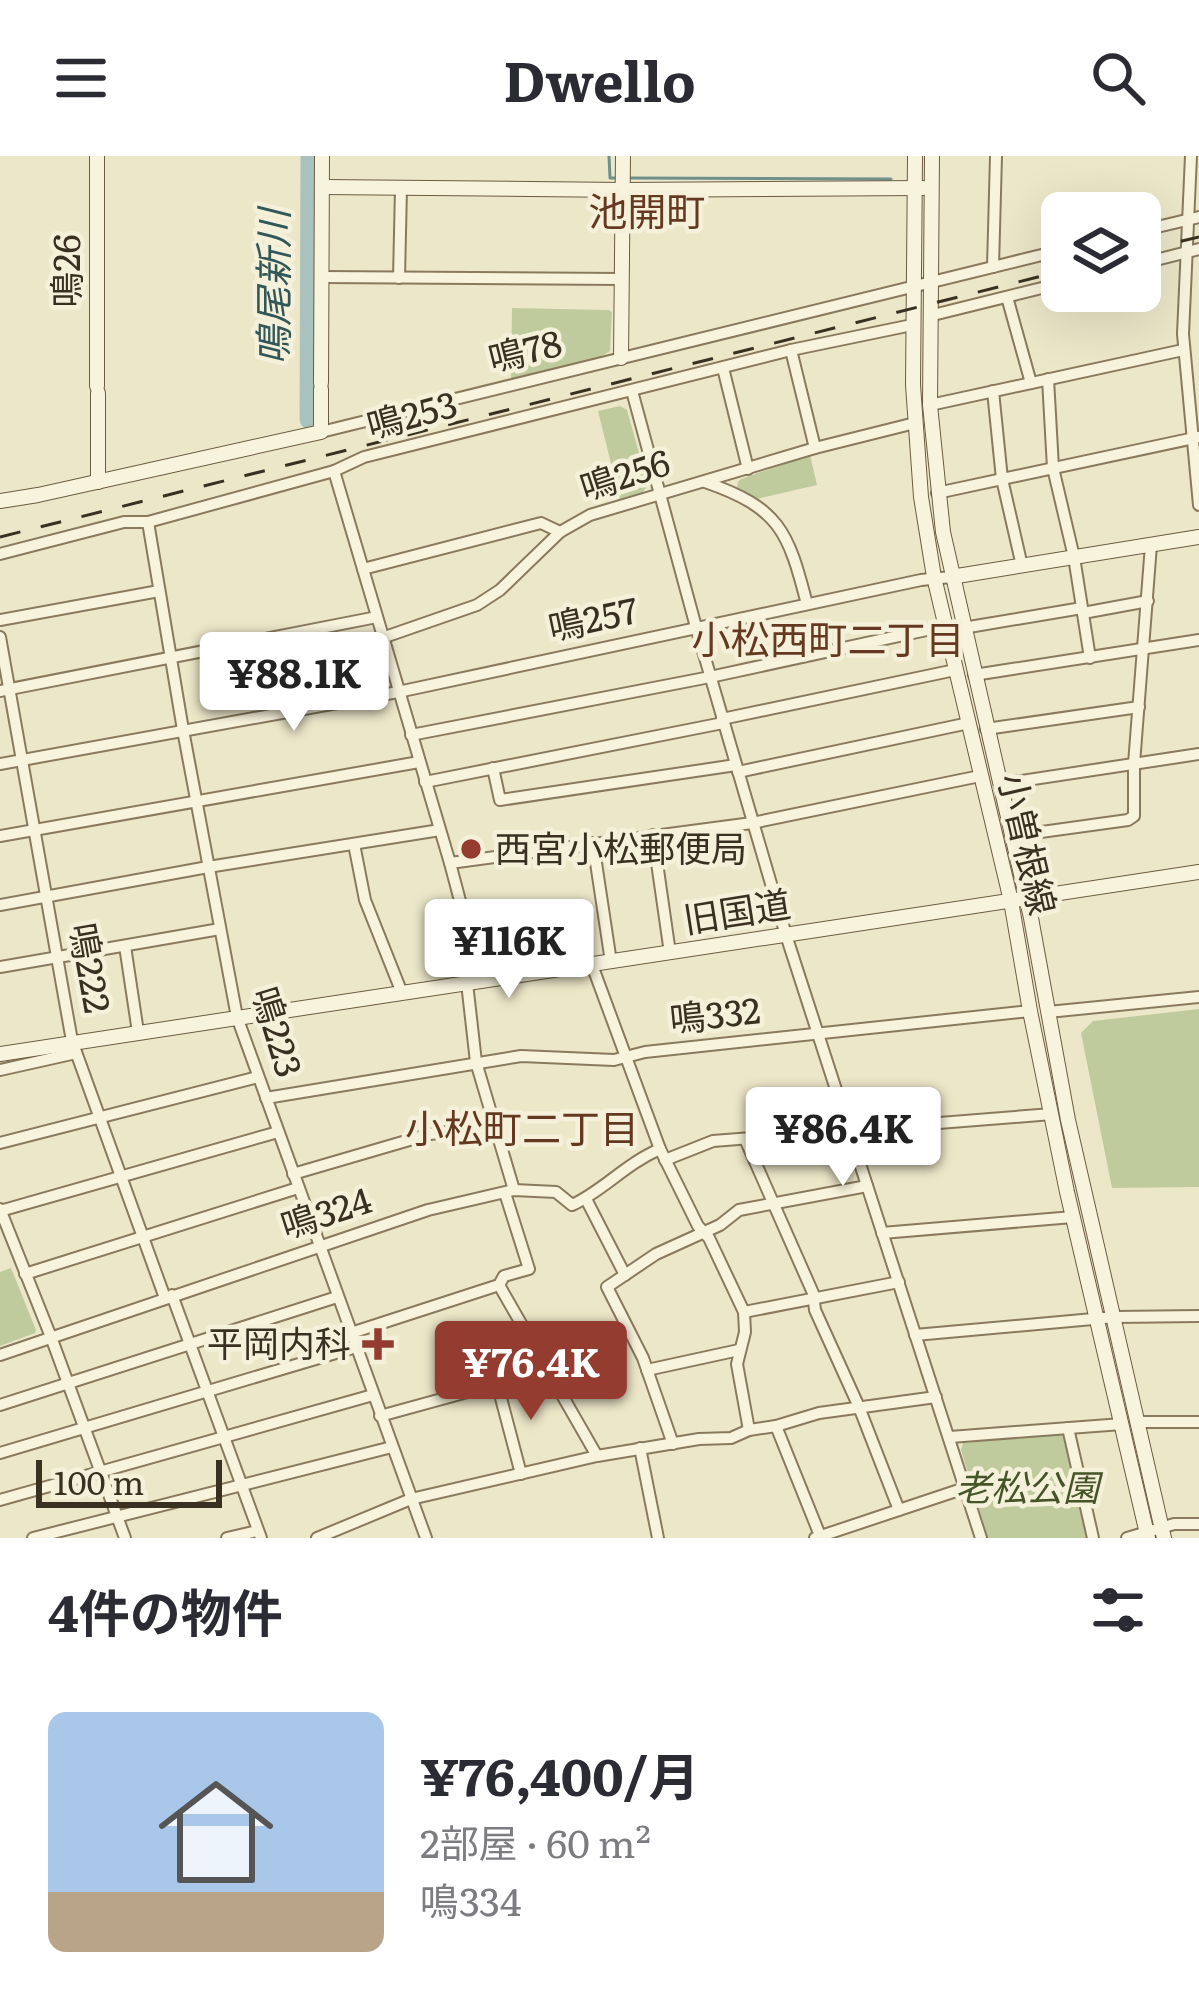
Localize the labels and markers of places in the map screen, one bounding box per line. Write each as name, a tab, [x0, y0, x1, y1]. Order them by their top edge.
pin: ¥88.1K	[196, 632, 392, 734]
place label: 西宮小松郵便局	[495, 820, 747, 873]
marker: 西宮小松郵便局	[458, 836, 484, 862]
pin: ¥116K	[425, 899, 593, 1001]
pin: ¥86.4K	[745, 1087, 941, 1189]
place label: 平岡内科	[207, 1315, 351, 1368]
pin: ¥76.4K	[433, 1321, 629, 1423]
marker: 平岡内科	[362, 1328, 394, 1360]

